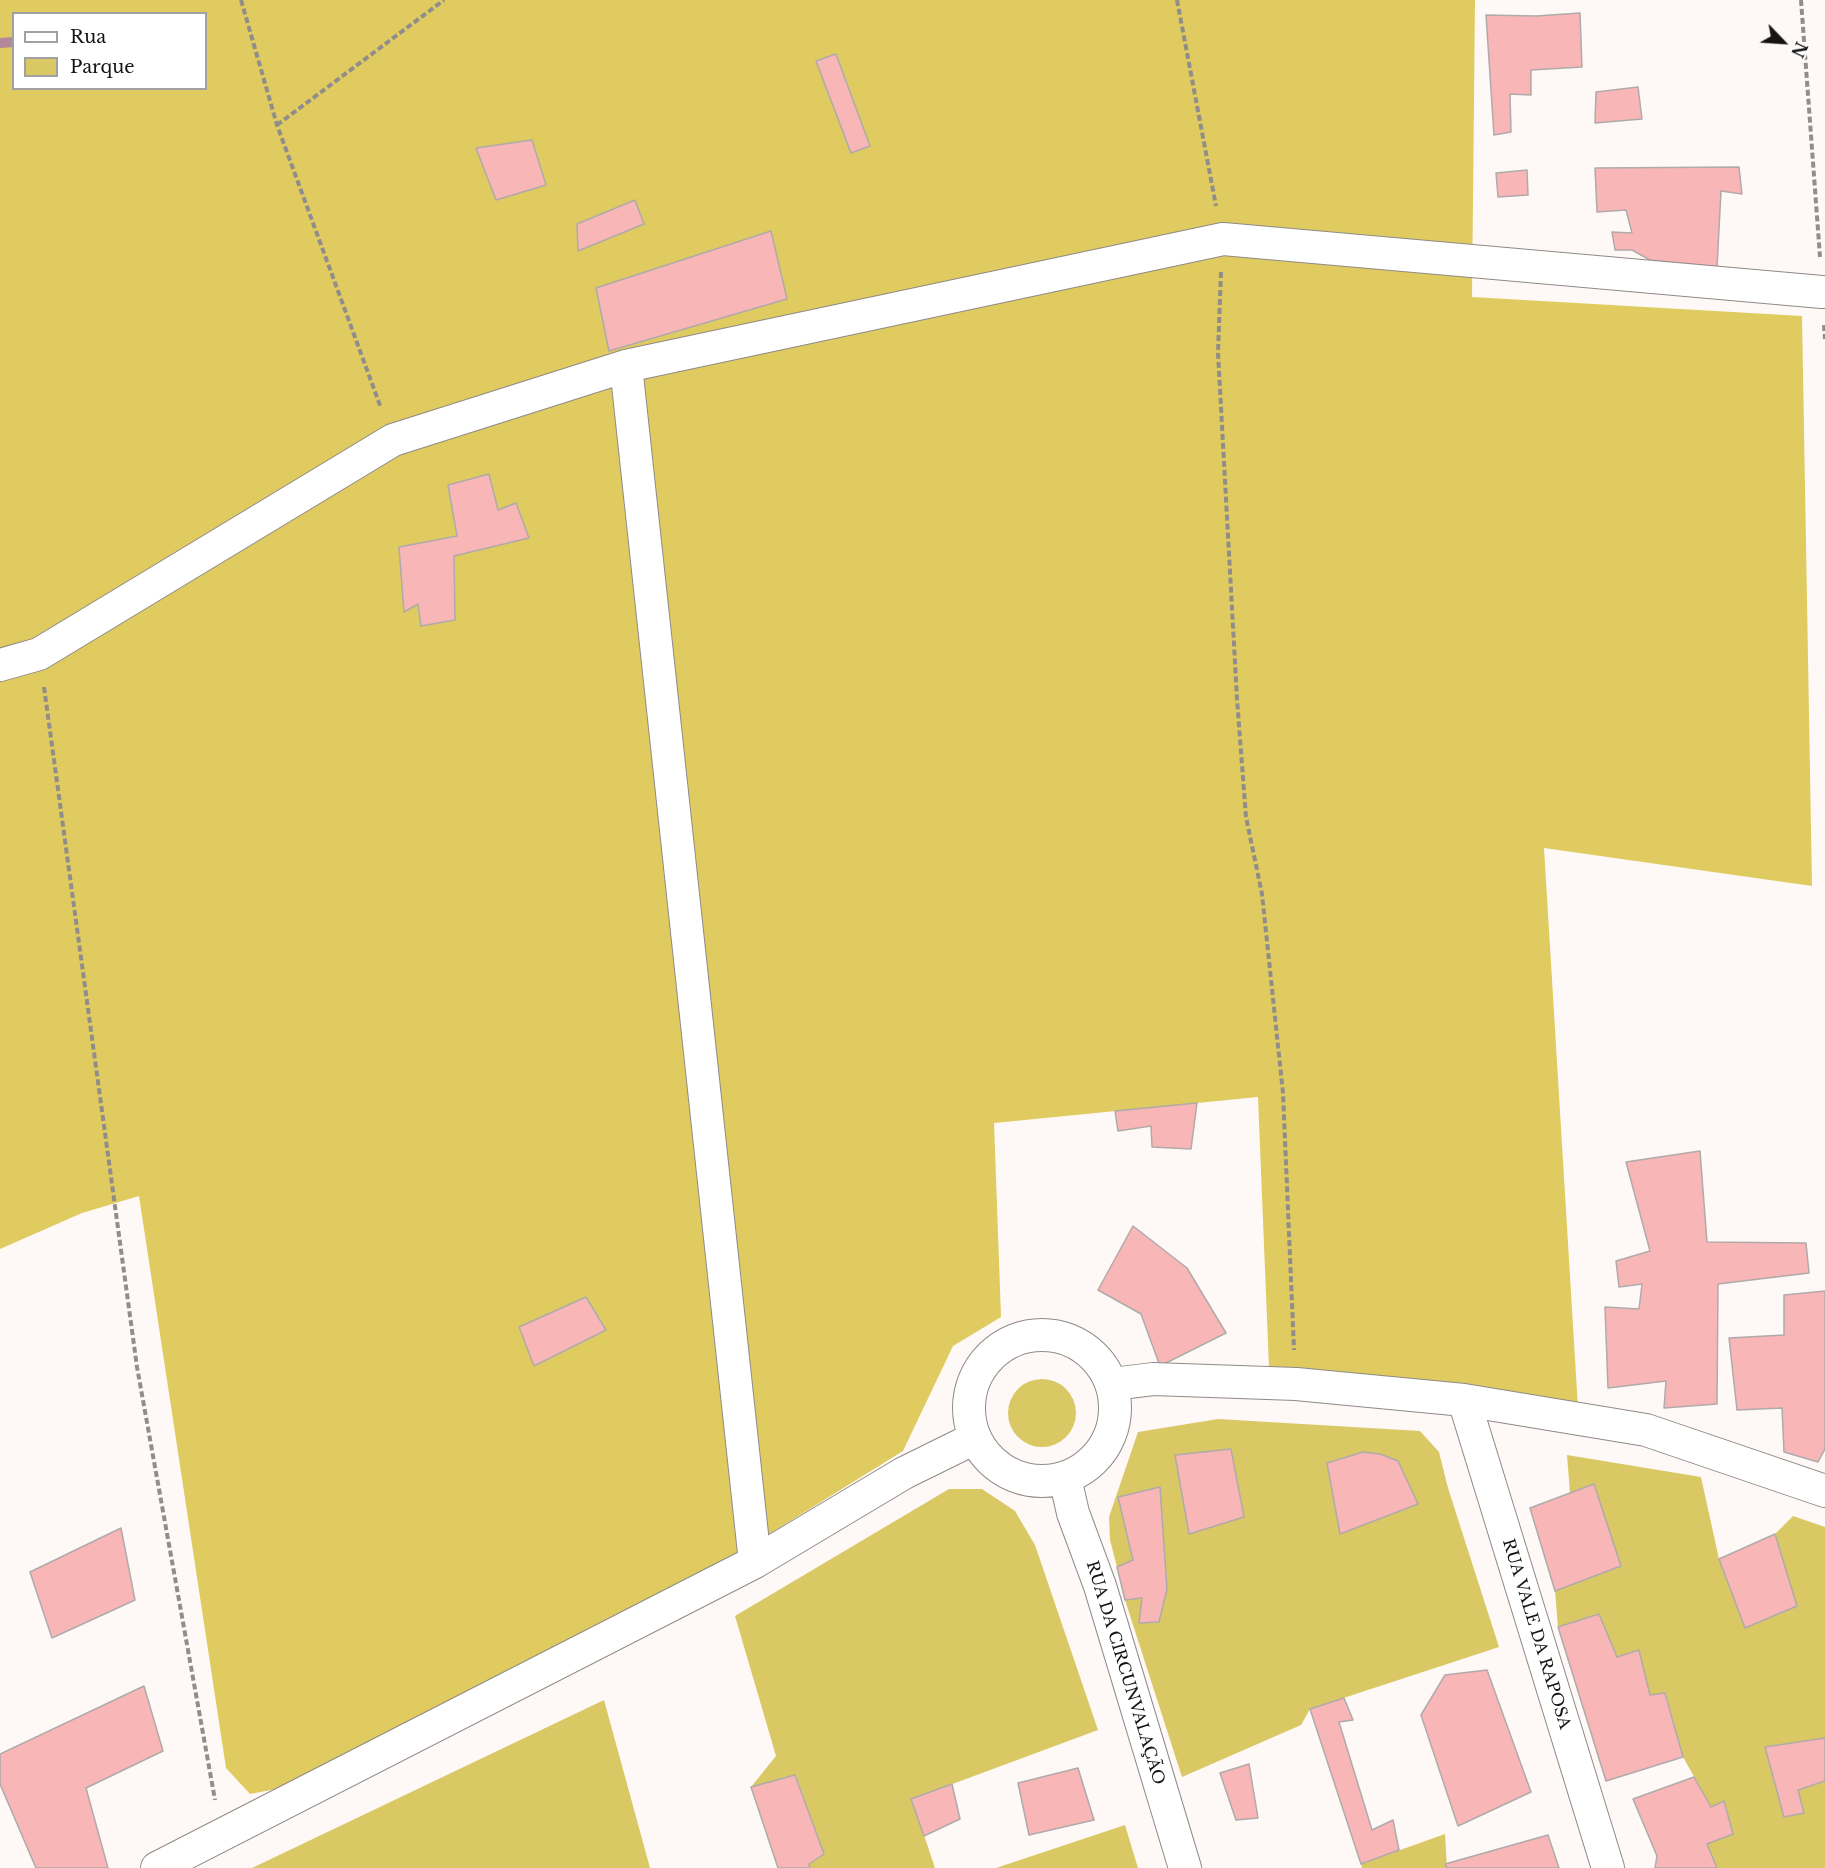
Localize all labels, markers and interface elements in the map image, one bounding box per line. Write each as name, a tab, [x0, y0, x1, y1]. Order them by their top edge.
legend	[12, 12, 207, 90]
north arrow	[1753, 12, 1813, 72]
text: Rua	[70, 26, 106, 48]
text: N	[1787, 39, 1812, 61]
text: Parque	[70, 56, 135, 78]
street label: RUA VALE DA RAPOSA	[1498, 1537, 1574, 1731]
street label: RUA DA CIRCUNVALAÇÃO	[1082, 1559, 1168, 1787]

